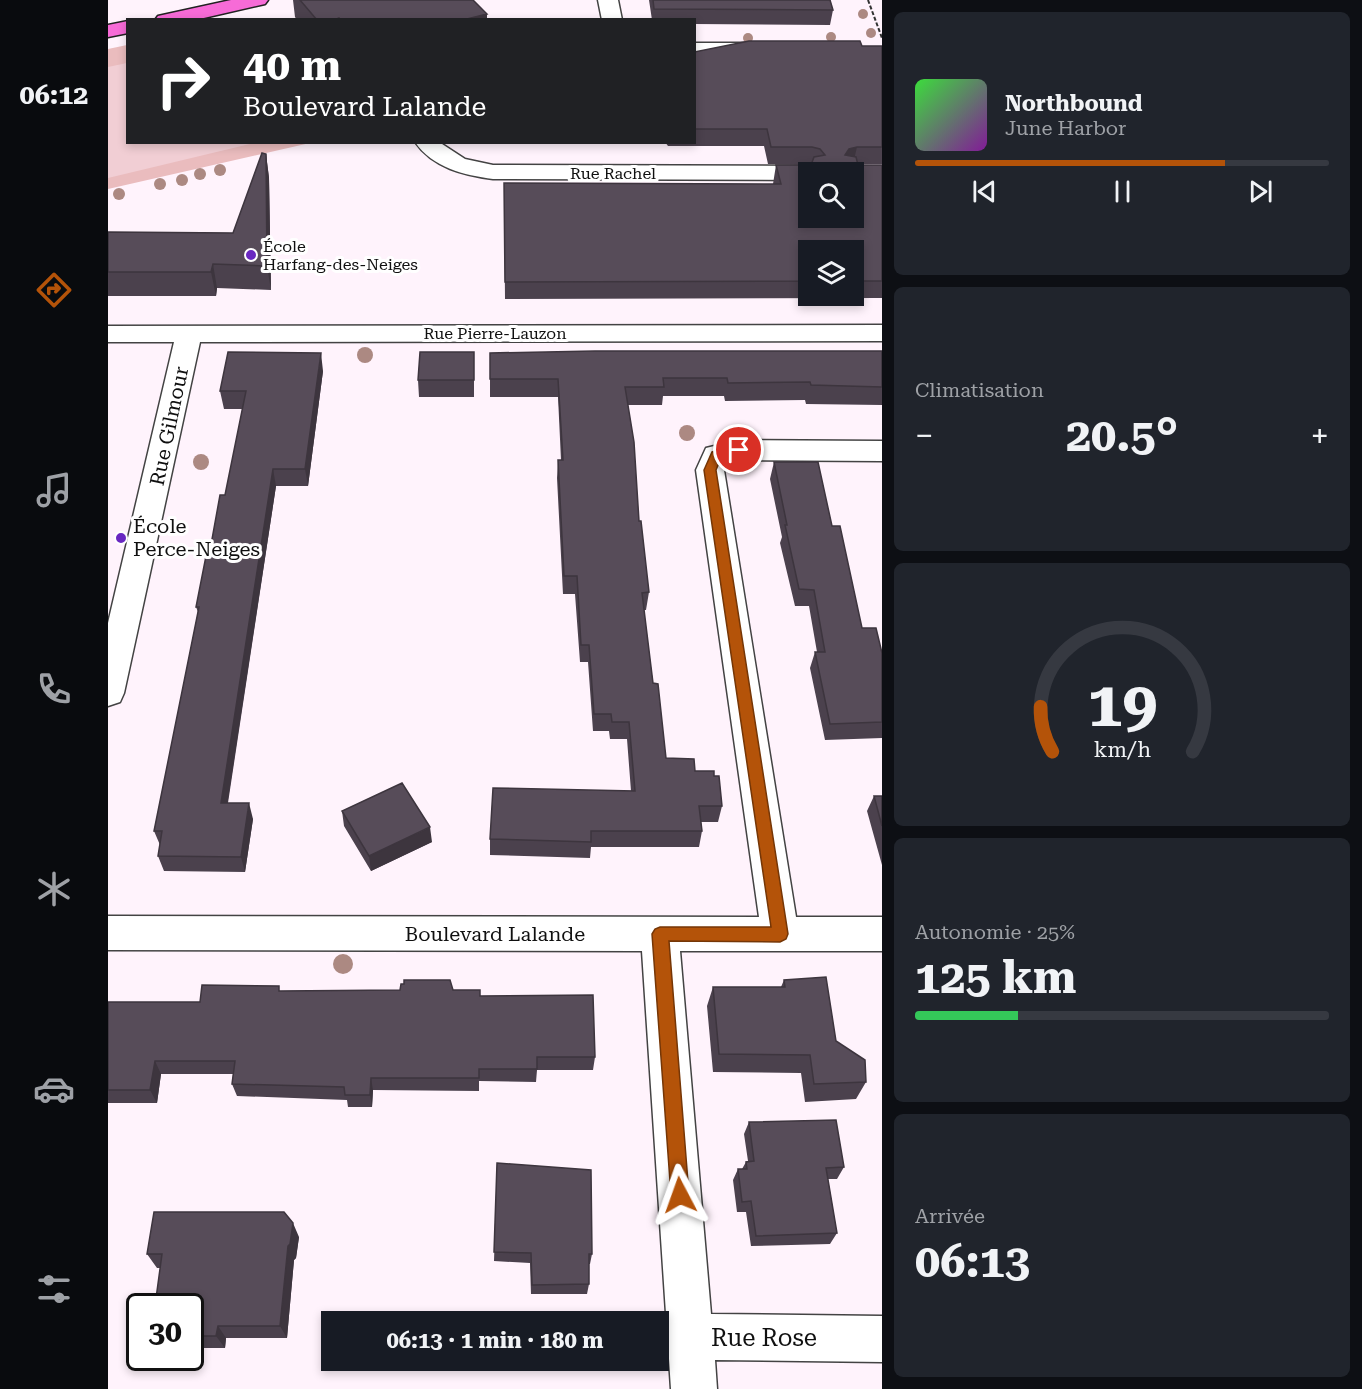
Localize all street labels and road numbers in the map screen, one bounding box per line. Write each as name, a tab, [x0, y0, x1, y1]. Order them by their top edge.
street label: Rue Rachel	[570, 164, 656, 183]
street label: Rue Pierre-Lauzon	[424, 324, 566, 343]
street label: Rue Gilmour	[145, 364, 193, 488]
street label: Boulevard Lalande	[405, 922, 585, 946]
street label: Rue Rose	[711, 1324, 817, 1352]

